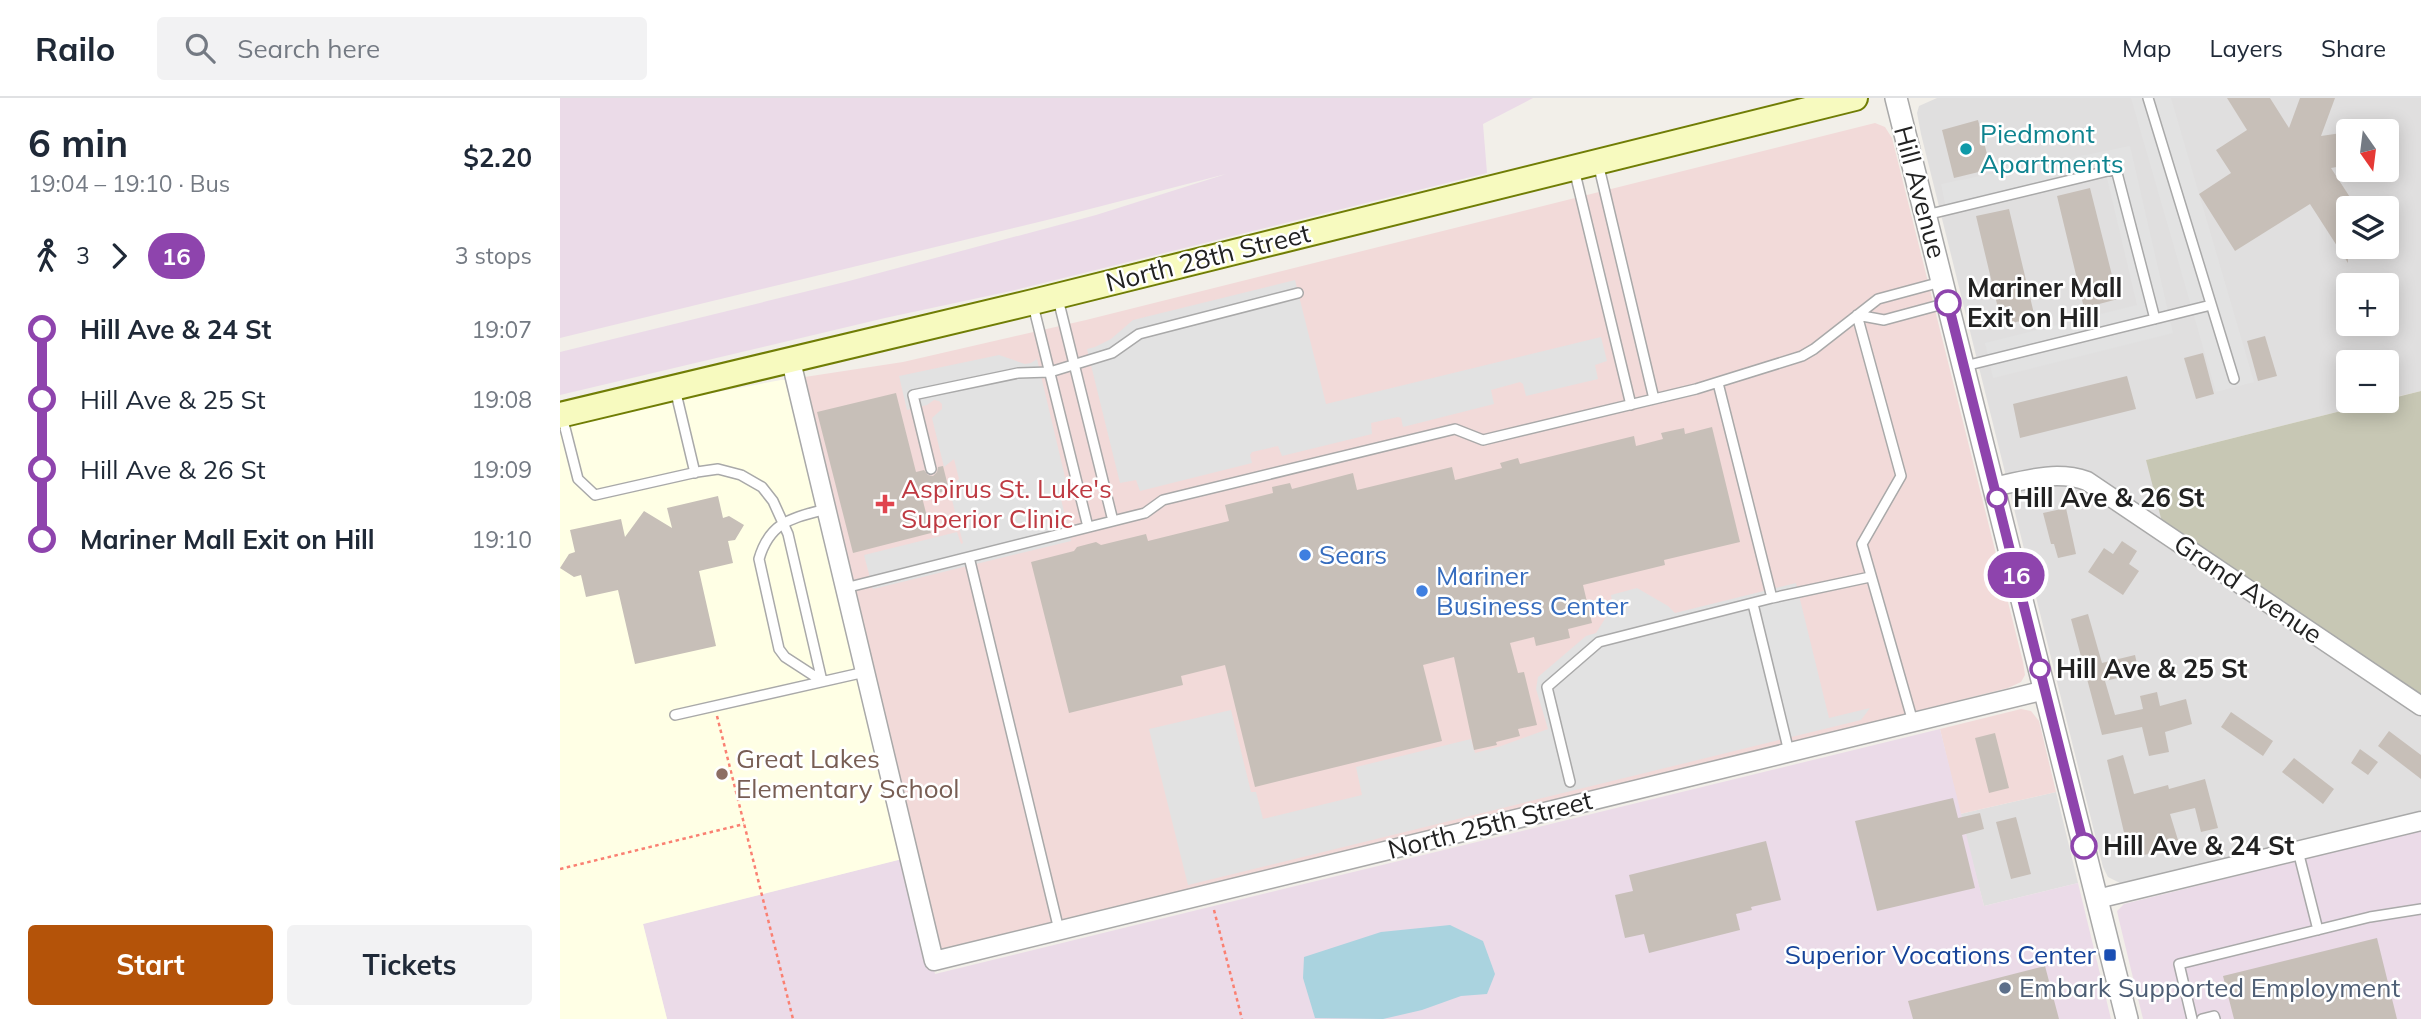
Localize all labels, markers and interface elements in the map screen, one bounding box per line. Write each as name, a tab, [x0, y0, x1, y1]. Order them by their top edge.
search box	[157, 17, 647, 80]
text: Railo	[35, 28, 115, 69]
icon: search	[181, 29, 219, 67]
text: Search here	[237, 32, 380, 65]
text: Map	[2122, 33, 2171, 63]
text: Layers	[2209, 33, 2283, 63]
text: Share	[2321, 33, 2386, 63]
place label: Piedmont Apartments	[1980, 117, 2124, 180]
text: 6 min	[28, 119, 128, 167]
north arrow	[2336, 119, 2399, 182]
map controls	[2336, 119, 2399, 413]
street label: Hill Avenue	[1887, 122, 1954, 262]
text: $2.20	[463, 141, 532, 174]
marker: Piedmont Apartments	[1958, 141, 1974, 157]
text: 19:04 – 19:10 · Bus	[28, 169, 230, 198]
button: layers	[2336, 196, 2399, 259]
street label: North 28th Street	[1102, 216, 1314, 299]
icon: walk	[28, 237, 66, 275]
icon: forward	[100, 237, 138, 275]
text: 3	[76, 241, 90, 270]
text: 16	[162, 241, 191, 271]
text: 3 stops	[455, 241, 532, 270]
place label: Mariner Mall Exit on Hill	[1967, 271, 2122, 334]
button: +	[2336, 273, 2399, 336]
marker: Mariner Mall Exit on Hill	[1935, 290, 1961, 316]
text: Hill Ave & 24 St	[80, 313, 271, 346]
text: 19:07	[472, 315, 532, 344]
button: −	[2336, 350, 2399, 413]
text: Hill Ave & 25 St	[80, 383, 266, 416]
text: 19:08	[472, 385, 532, 414]
text: Hill Ave & 26 St	[80, 453, 266, 486]
text: 19:09	[472, 455, 532, 484]
place label: Aspirus St. Luke's Superior Clinic	[901, 472, 1112, 535]
place label: Hill Ave & 26 St	[2013, 481, 2205, 514]
marker: Hill Ave & 26 St	[1987, 488, 2007, 508]
marker: Aspirus St. Luke's Superior Clinic	[875, 494, 895, 514]
text: Mariner Mall Exit on Hill	[80, 523, 375, 556]
text: 19:10	[472, 525, 532, 554]
street label: Grand Avenue	[2168, 527, 2329, 650]
place label: Sears	[1319, 538, 1387, 571]
marker: Sears	[1297, 547, 1313, 563]
line badge: 16	[1984, 552, 2048, 598]
place label: Mariner Business Center	[1436, 559, 1629, 622]
text: 16	[2002, 560, 2030, 590]
marker: Mariner Business Center	[1414, 583, 1430, 599]
place label: Hill Ave & 25 St	[2056, 652, 2248, 685]
marker: Hill Ave & 25 St	[2030, 659, 2050, 679]
place label: Great Lakes Elementary School	[736, 742, 960, 805]
marker: Great Lakes Elementary School	[714, 766, 730, 782]
street label: North 25th Street	[1384, 783, 1596, 866]
place label: Hill Ave & 24 St	[2103, 829, 2295, 862]
marker: Hill Ave & 24 St	[2071, 833, 2097, 859]
button: Start	[28, 925, 273, 1005]
button: Tickets	[287, 925, 532, 1005]
place label: Superior Vocations Center	[1785, 938, 2097, 971]
marker: Superior Vocations Center	[2102, 947, 2118, 963]
place label: Embark Supported Employment	[2019, 971, 2400, 1004]
marker: Embark Supported Employment	[1997, 980, 2013, 996]

